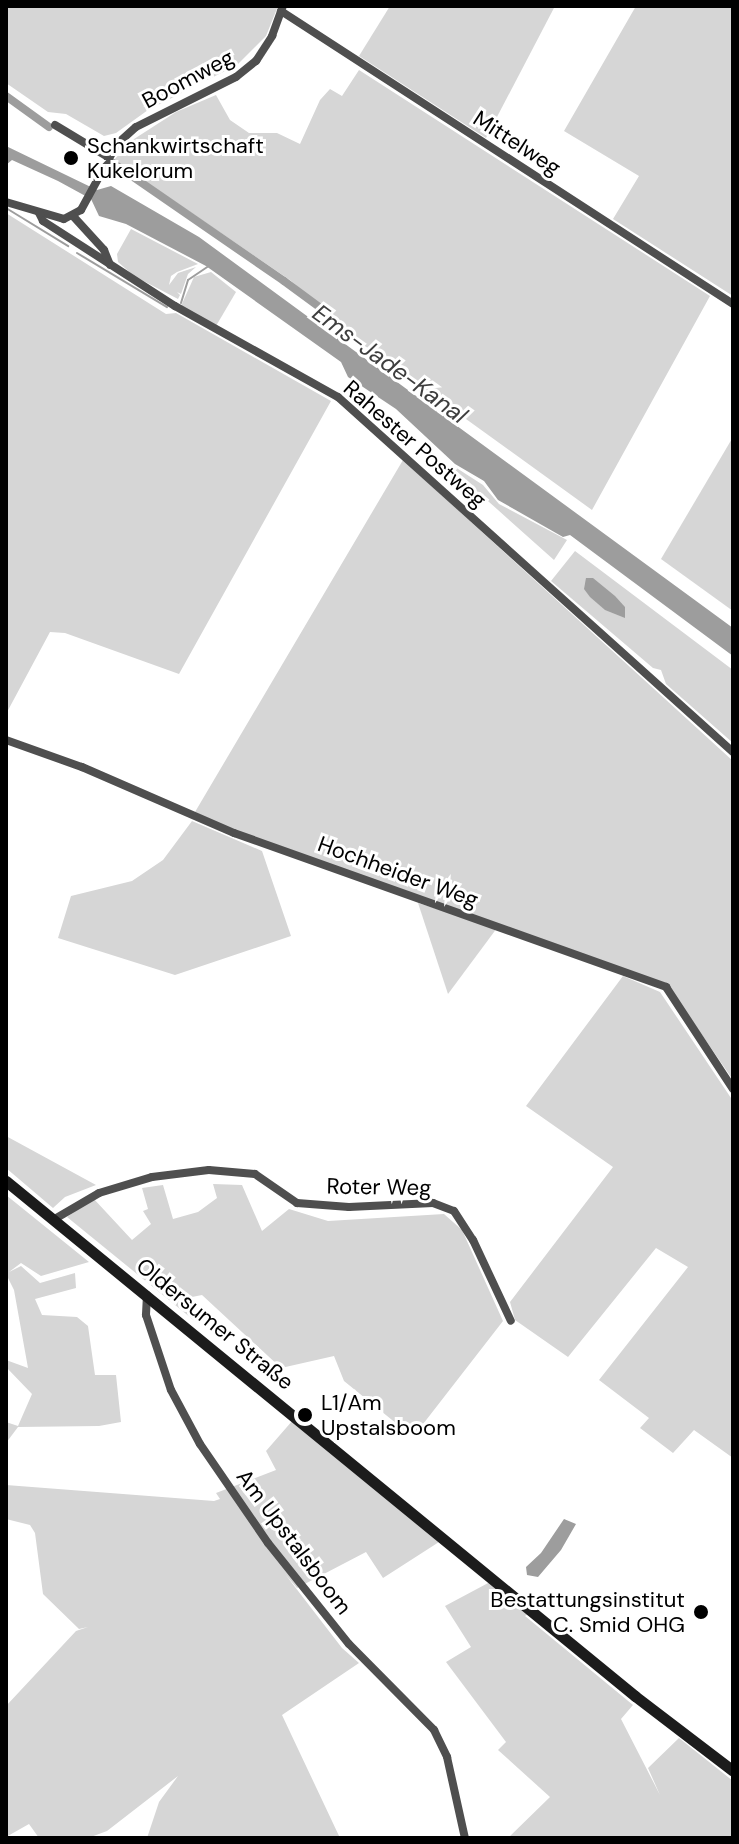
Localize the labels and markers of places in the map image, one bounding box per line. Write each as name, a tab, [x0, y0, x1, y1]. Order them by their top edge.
place label: Schankwirtschaft Kukelorum	[87, 132, 264, 184]
marker: Schankwirtschaft Kukelorum	[62, 149, 80, 167]
place label: L1/Am Upstalsboom	[321, 1389, 456, 1440]
marker: L1/Am Upstalsboom	[296, 1406, 314, 1424]
place label: Bestattungsinstitut C. Smid OHG	[490, 1586, 685, 1638]
marker: Bestattungsinstitut C. Smid OHG	[692, 1603, 710, 1621]

